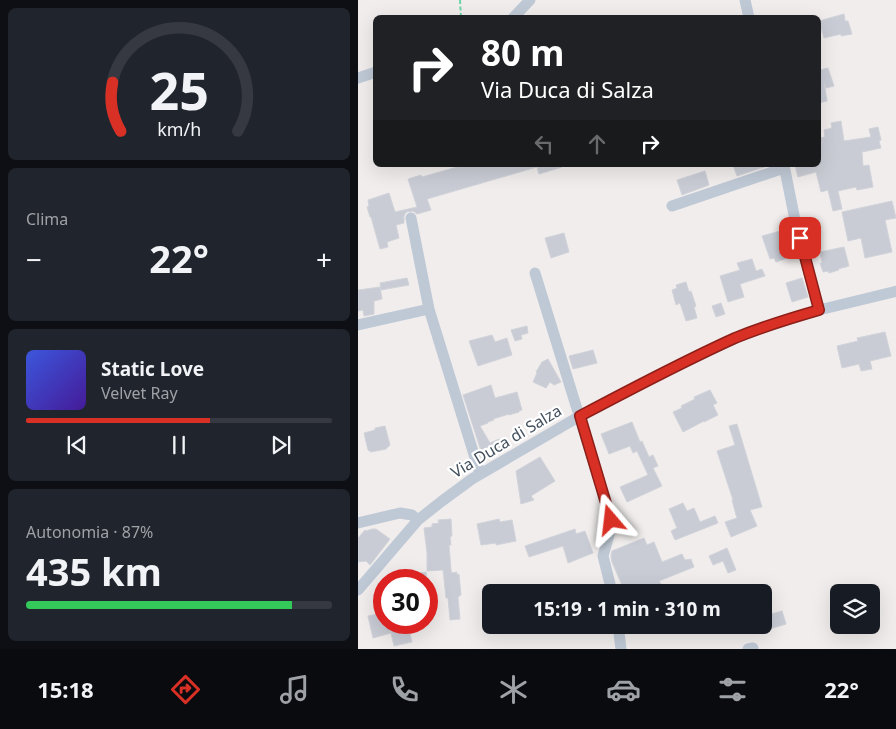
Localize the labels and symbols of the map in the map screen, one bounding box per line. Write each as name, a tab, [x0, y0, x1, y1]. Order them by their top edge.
pin	[779, 217, 821, 259]
street label: Via Duca di Salza	[446, 399, 566, 483]
position arrow	[584, 493, 636, 545]
speed limit sign: 30	[373, 569, 438, 634]

